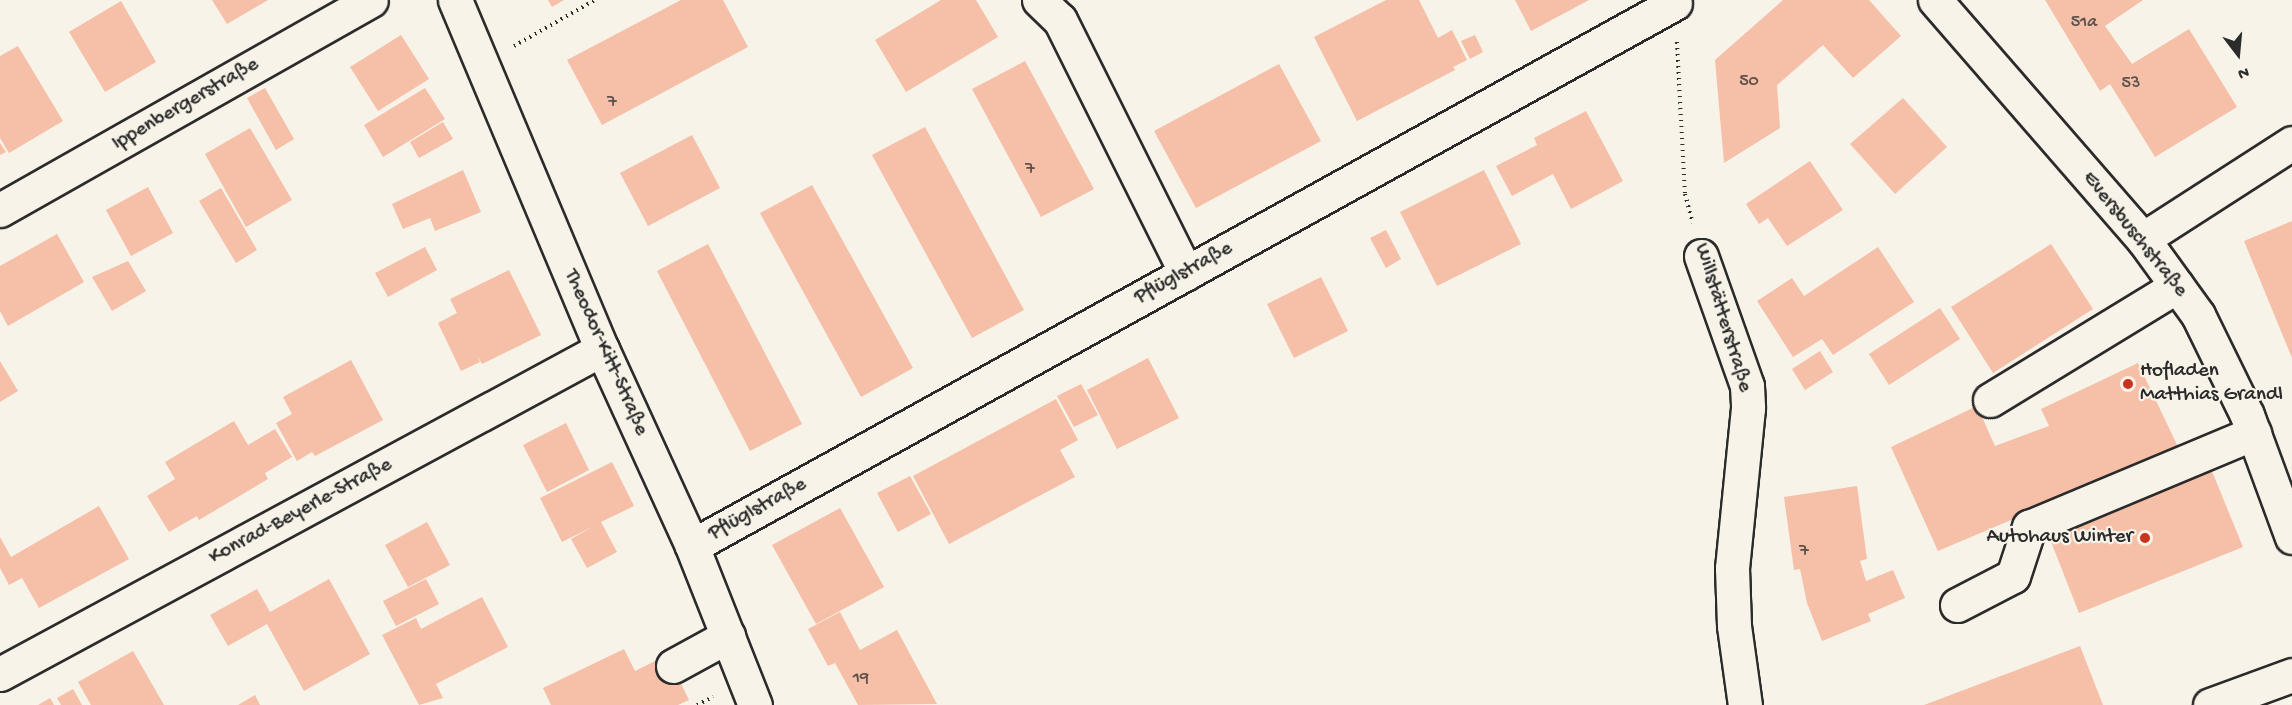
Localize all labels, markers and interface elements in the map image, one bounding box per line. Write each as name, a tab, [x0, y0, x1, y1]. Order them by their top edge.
house number: 51a	[2071, 12, 2097, 34]
north arrow	[2208, 24, 2268, 84]
street label: Ippenbergerstraße	[108, 53, 264, 157]
text: N	[2235, 61, 2251, 82]
house number: 50	[1739, 71, 1759, 93]
house number: 53	[2122, 73, 2140, 95]
house number: 7	[607, 92, 617, 114]
house number: 7	[1025, 159, 1035, 181]
street label: Eversbuschstraße	[2076, 167, 2192, 303]
street label: Pflüglstraße	[1131, 237, 1237, 311]
street label: Willstätterstraße	[1687, 241, 1757, 395]
street label: Theodor-Kitt-Straße	[557, 266, 653, 440]
place label: Hofladen Matthias Grandl	[2140, 359, 2283, 409]
marker: Hofladen Matthias Grandl	[2121, 377, 2135, 391]
street label: Konrad-Beyerle-Straße	[205, 453, 397, 571]
street label: Pflüglstraße	[705, 473, 811, 547]
place label: Autohaus Winter	[1987, 525, 2133, 551]
marker: Autohaus Winter	[2138, 531, 2152, 545]
house number: 7	[1799, 541, 1809, 563]
house number: 19	[853, 668, 869, 690]

